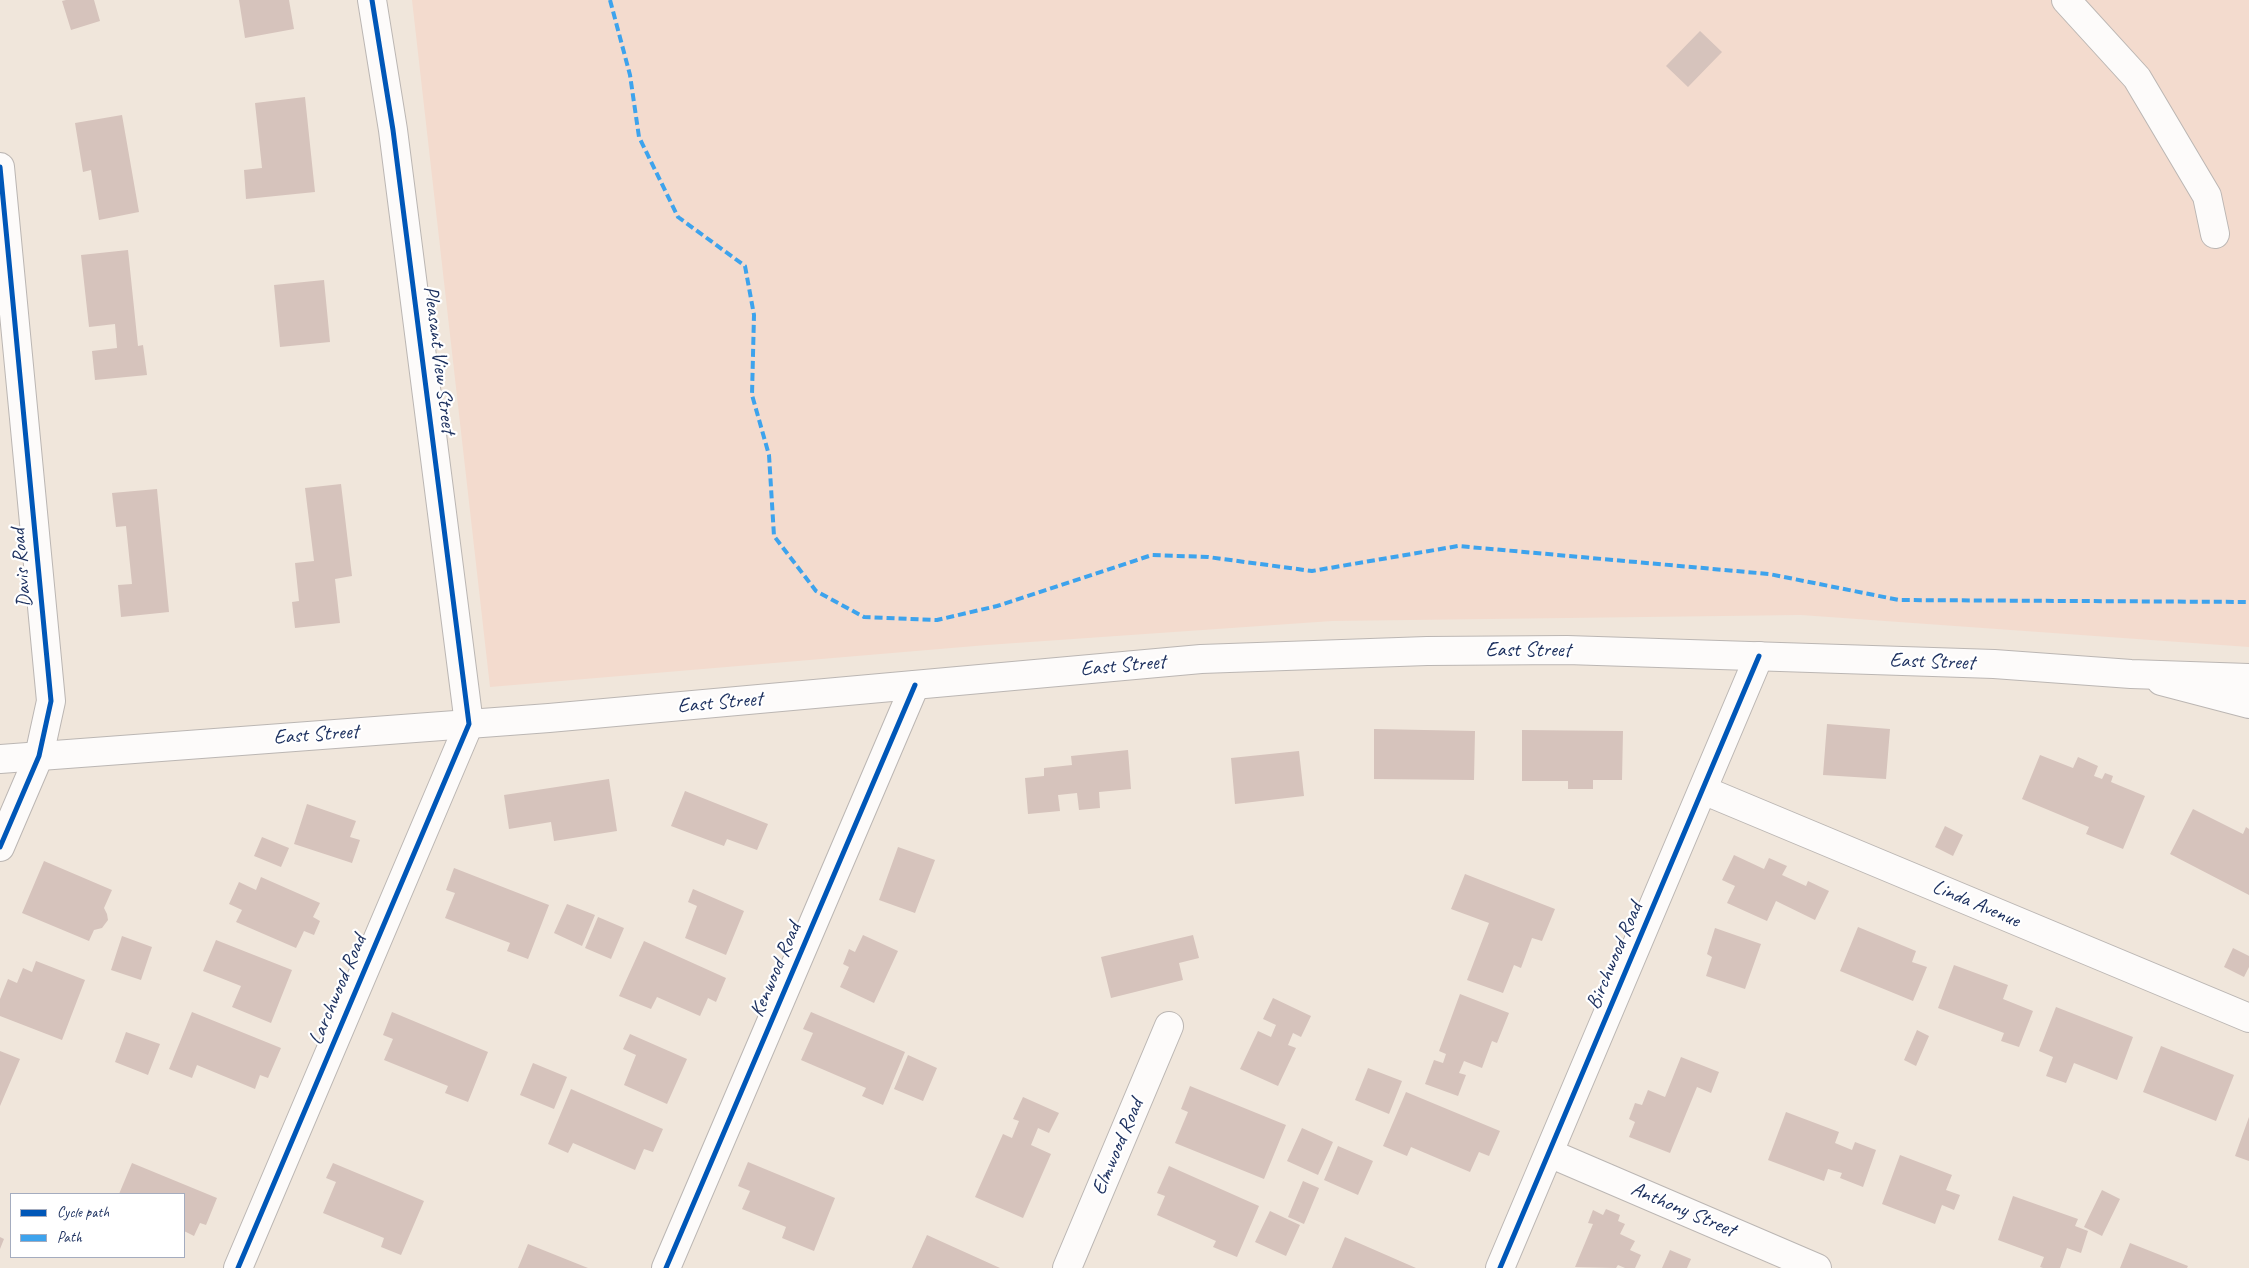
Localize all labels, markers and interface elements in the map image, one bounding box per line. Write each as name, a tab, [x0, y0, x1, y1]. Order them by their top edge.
street label: Pleasant View Street	[417, 285, 461, 435]
street label: Davis Road	[6, 527, 38, 609]
street label: East Street	[1485, 637, 1571, 663]
street label: East Street	[1889, 648, 1975, 676]
street label: East Street	[1079, 650, 1167, 682]
street label: East Street	[676, 687, 764, 719]
street label: East Street	[273, 719, 359, 751]
street label: Linda Avenue	[1928, 874, 2024, 934]
street label: Birchwood Road	[1581, 899, 1649, 1013]
street label: Kenwood Road	[745, 919, 807, 1021]
street label: Larchwood Road	[304, 931, 372, 1049]
street label: Elmwood Road	[1087, 1095, 1149, 1199]
street label: Anthony Street	[1627, 1177, 1739, 1243]
legend	[10, 1193, 185, 1258]
text: Cycle path	[57, 1203, 109, 1222]
text: Path	[57, 1228, 82, 1247]

